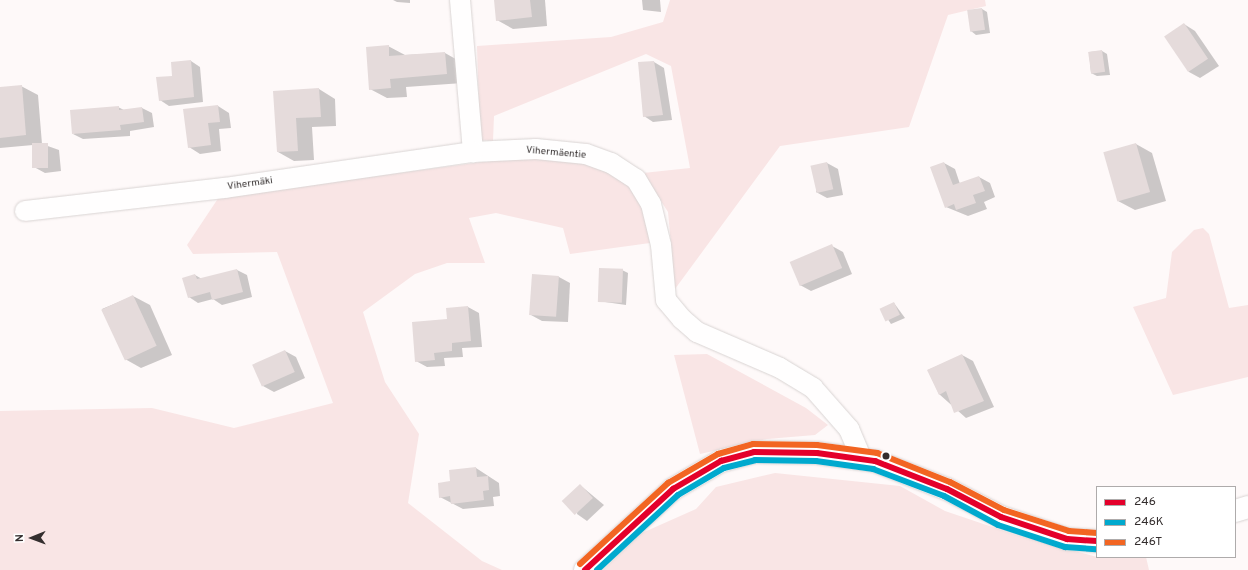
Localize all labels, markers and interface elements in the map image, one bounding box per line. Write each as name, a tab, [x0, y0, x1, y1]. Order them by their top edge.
street label: Vihermäentie	[525, 144, 587, 162]
street label: Vihermäki	[227, 175, 273, 193]
unlabelled marker	[881, 451, 891, 461]
legend	[1096, 486, 1236, 558]
text: 246	[1134, 494, 1156, 510]
text: 246K	[1134, 514, 1164, 530]
north arrow	[12, 518, 52, 558]
text: N	[13, 534, 27, 542]
text: 246T	[1134, 534, 1162, 550]

